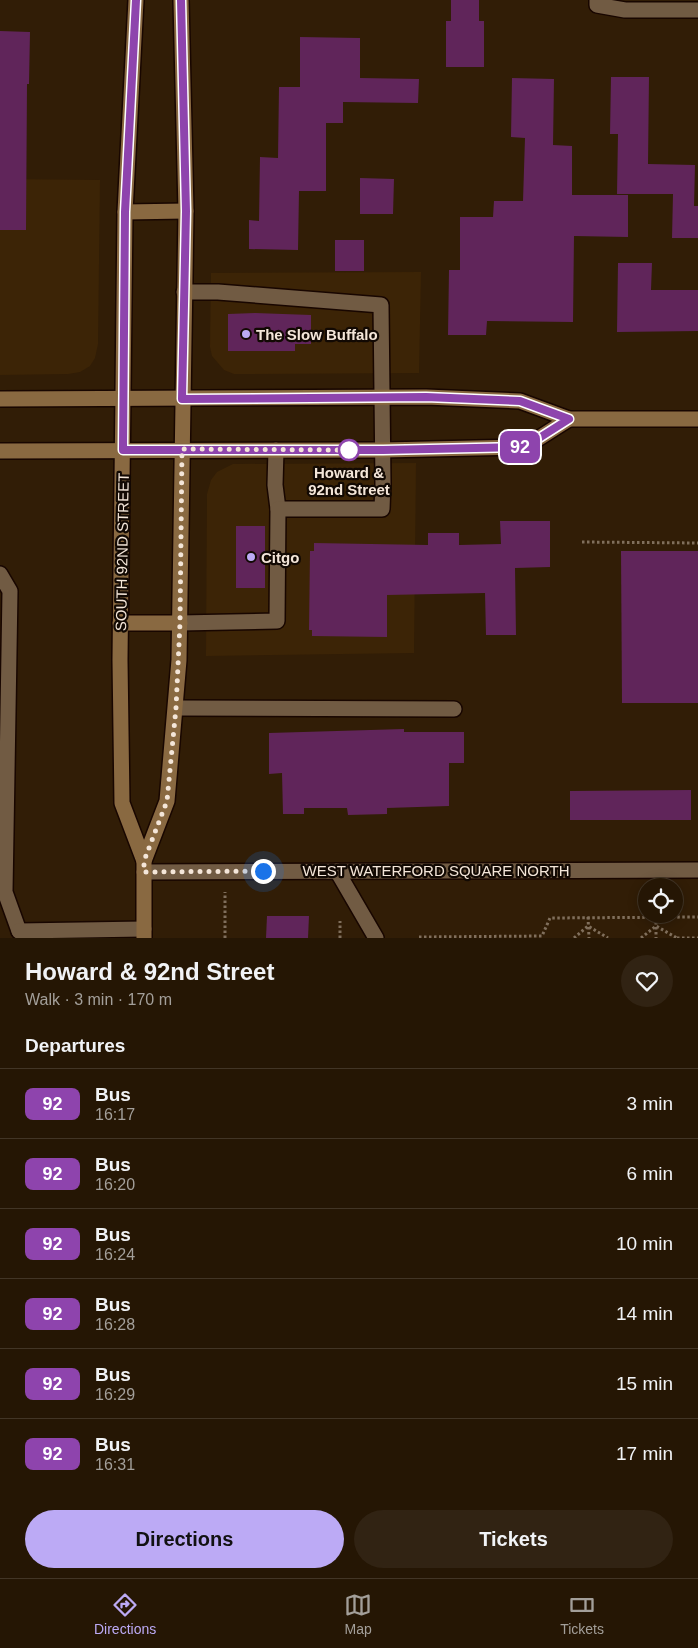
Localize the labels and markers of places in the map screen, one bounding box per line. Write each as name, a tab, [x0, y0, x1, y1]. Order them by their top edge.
place label: The Slow Buffalo	[256, 326, 378, 343]
marker: The Slow Buffalo	[240, 328, 252, 340]
marker: Howard & 92nd Street	[338, 439, 360, 461]
place label: Howard & 92nd Street	[308, 464, 390, 498]
place label: Citgo	[261, 549, 299, 566]
marker: Citgo	[245, 551, 257, 563]

